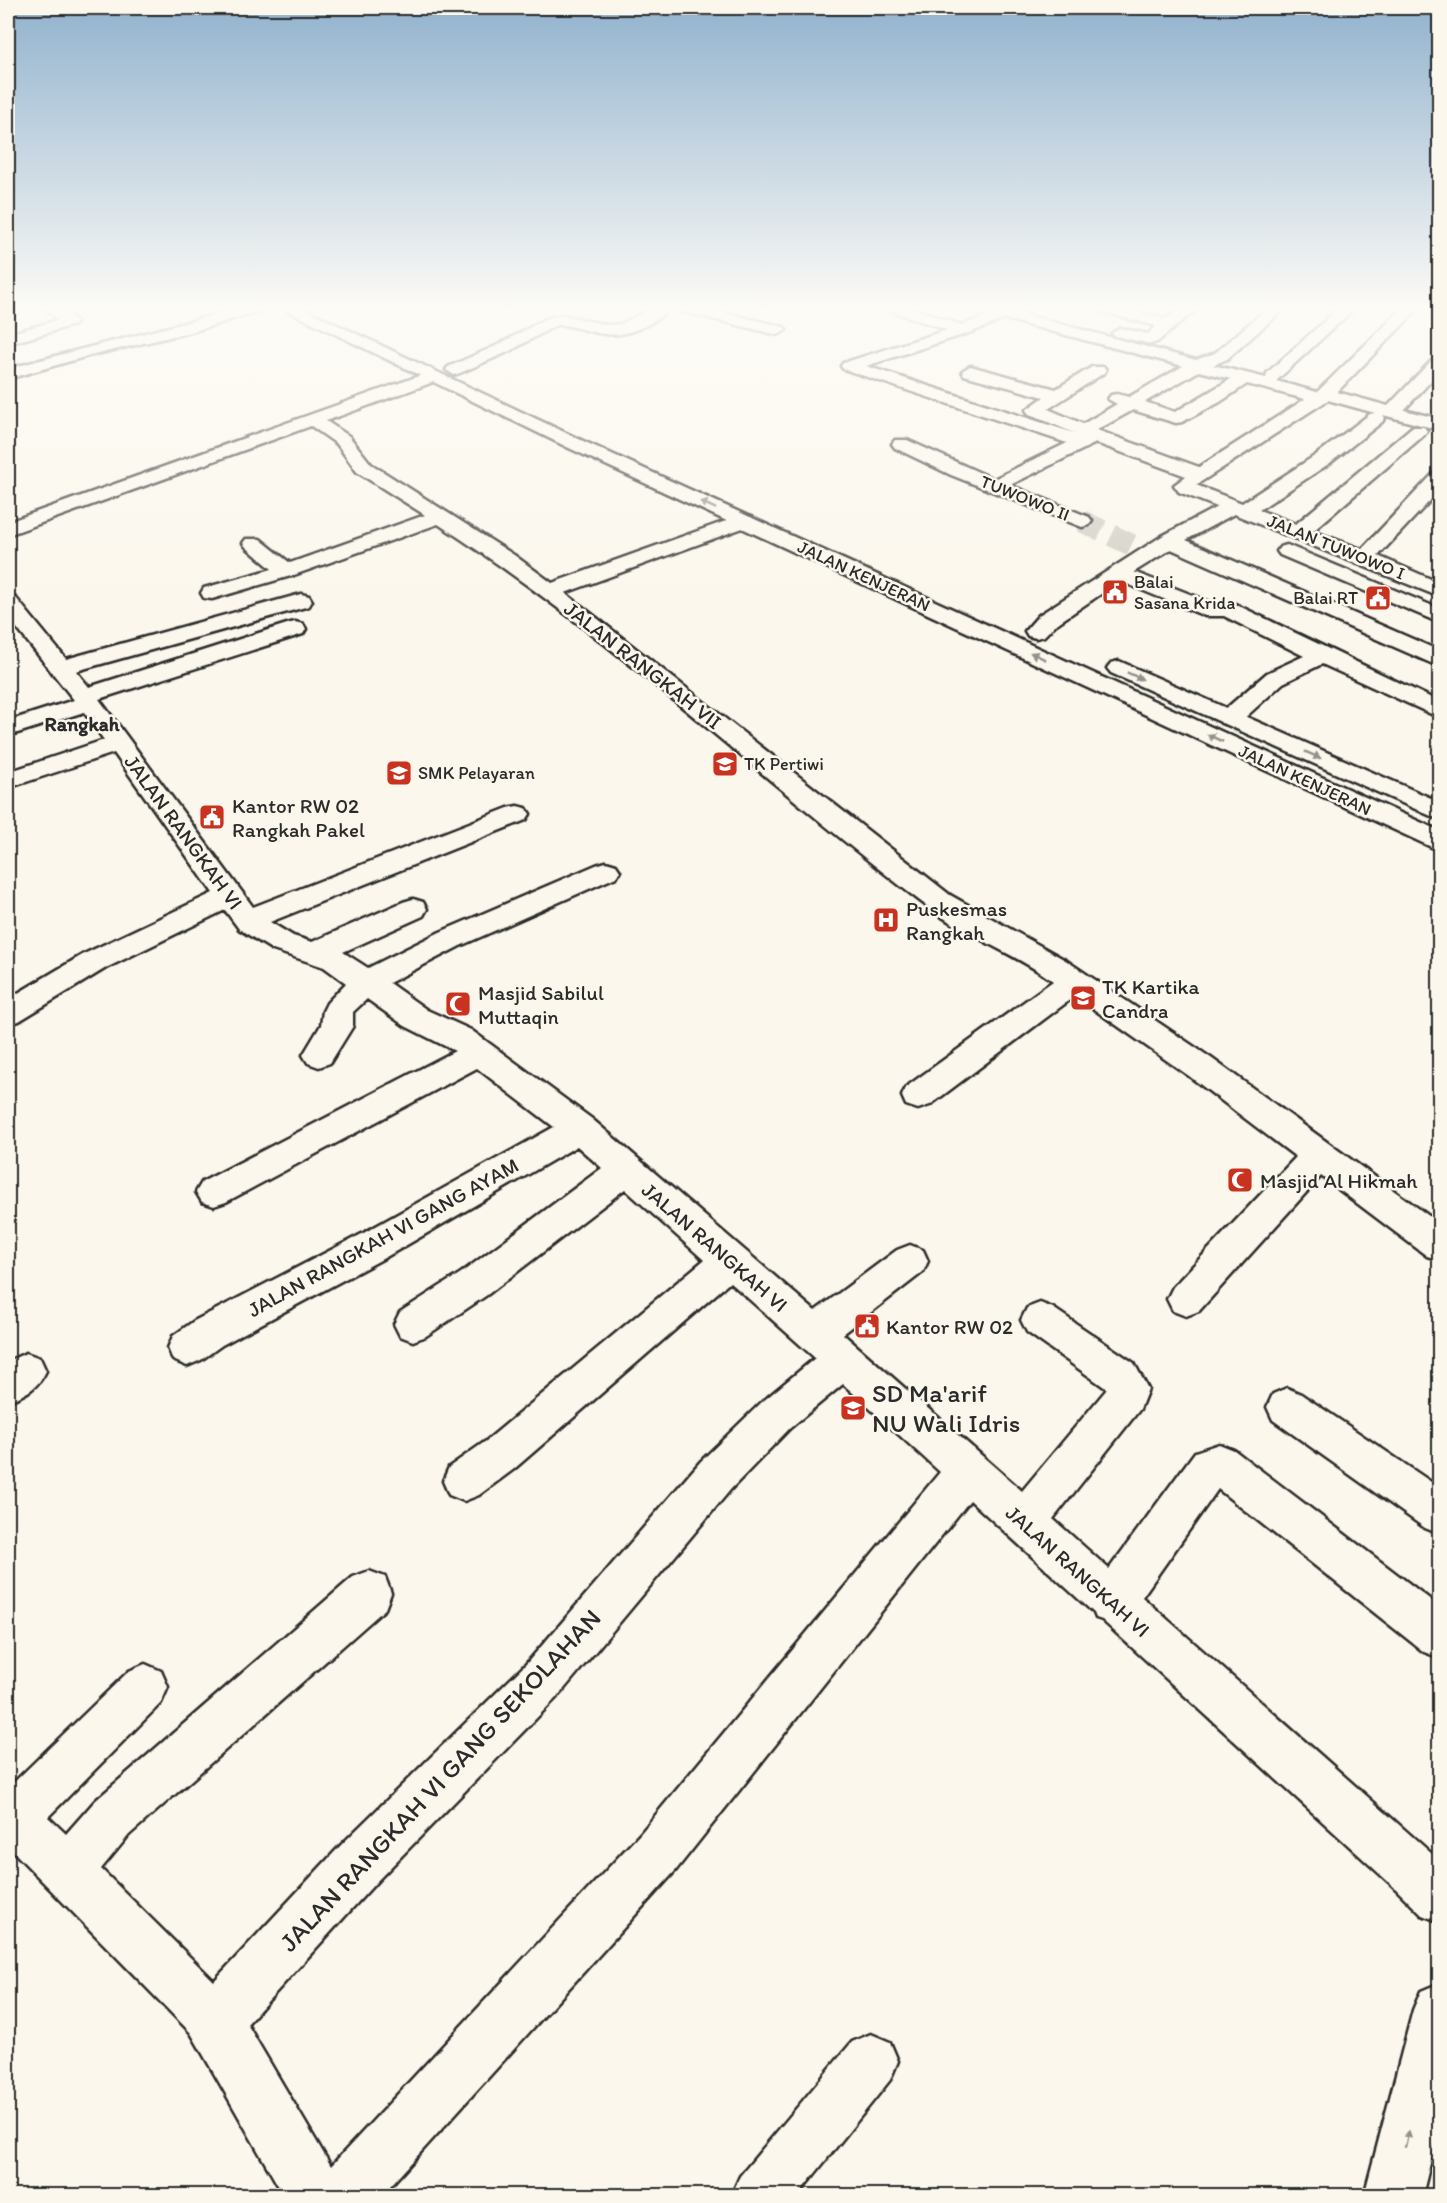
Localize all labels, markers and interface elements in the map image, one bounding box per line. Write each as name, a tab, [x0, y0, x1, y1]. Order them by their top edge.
street label: TUWOWO II	[977, 470, 1073, 526]
one-way arrow	[700, 500, 717, 509]
street label: JALAN TUWOWO I	[1264, 509, 1408, 585]
street label: JALAN KENJERAN	[794, 536, 934, 616]
place label: Balai Sasana Krida	[1134, 571, 1236, 614]
public building icon: Balai Sasana Krida	[1100, 577, 1130, 607]
public building icon: Balai RT	[1363, 583, 1393, 613]
place label: Balai RT	[1293, 587, 1358, 609]
street label: JALAN RANGKAH VII	[559, 596, 727, 734]
one-way arrow	[1030, 652, 1047, 661]
one-way arrow	[1126, 671, 1144, 681]
district label: Rangkah	[45, 712, 120, 737]
one-way arrow	[1207, 733, 1224, 742]
street label: JALAN KENJERAN	[1235, 740, 1375, 820]
school or university icon: TK Pertiwi	[710, 749, 740, 779]
street label: JALAN RANGKAH VI	[120, 750, 248, 914]
one-way arrow	[1304, 751, 1321, 760]
place label: TK Pertiwi	[744, 753, 824, 775]
school or university icon: SMK Pelayaran	[384, 758, 414, 788]
place label: SMK Pelayaran	[418, 762, 535, 784]
place label: Kantor RW 02 Rangkah Pakel	[232, 793, 365, 842]
public building icon: Kantor RW 02 Rangkah Pakel	[197, 802, 227, 832]
place label: Puskesmas Rangkah	[906, 896, 1007, 945]
hospital icon: Puskesmas Rangkah	[871, 905, 901, 935]
place label: TK Kartika Candra	[1102, 974, 1199, 1023]
place label: Masjid Sabilul Muttaqin	[478, 980, 604, 1029]
school or university icon: TK Kartika Candra	[1068, 983, 1098, 1013]
mosque icon: Masjid Sabilul Muttaqin	[443, 989, 473, 1019]
street label: JALAN RANGKAH VI GANG AYAM	[243, 1152, 523, 1322]
mosque icon: Masjid Al Hikmah	[1225, 1165, 1255, 1195]
place label: Masjid Al Hikmah	[1260, 1168, 1418, 1193]
street label: JALAN RANGKAH VI	[637, 1177, 793, 1317]
public building icon: Kantor RW 02	[852, 1311, 882, 1341]
place label: Kantor RW 02	[886, 1314, 1013, 1339]
place label: SD Ma'arif NU Wali Idris	[872, 1377, 1020, 1439]
school or university icon: SD Ma'arif NU Wali Idris	[838, 1393, 868, 1423]
street label: JALAN RANGKAH VI	[1001, 1500, 1155, 1642]
street label: JALAN RANGKAH VI GANG SEKOLAHAN	[273, 1602, 607, 1958]
one-way arrow	[1403, 2130, 1413, 2148]

